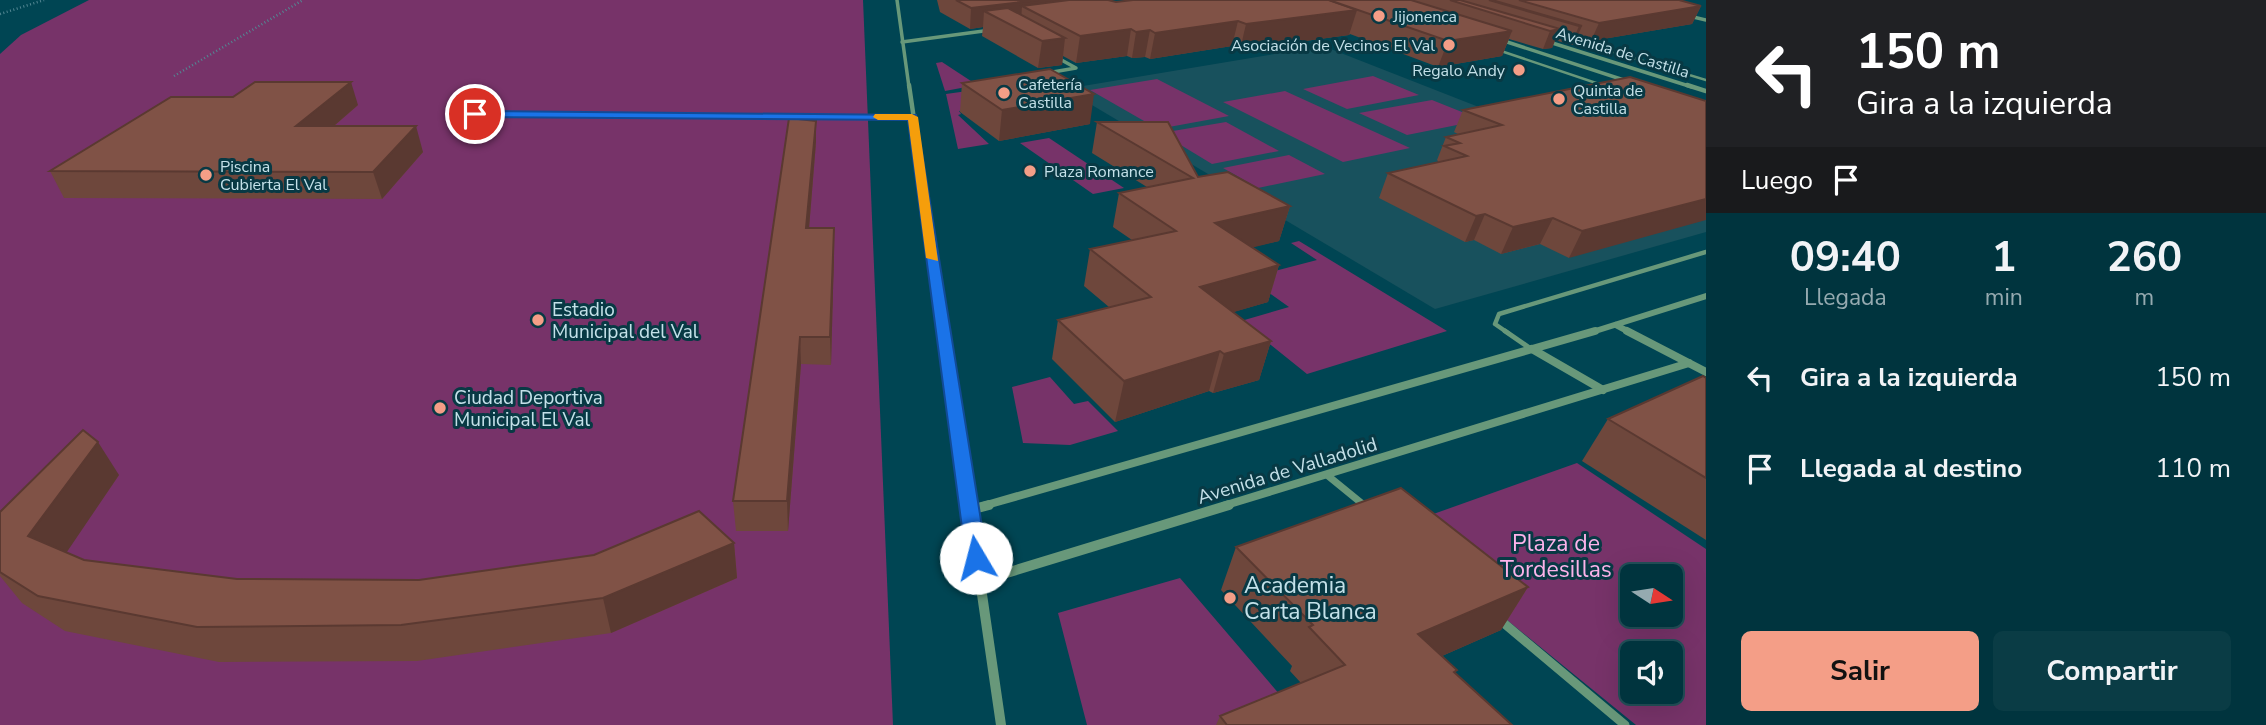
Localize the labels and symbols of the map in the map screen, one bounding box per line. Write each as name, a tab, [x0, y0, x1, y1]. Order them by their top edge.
place label: Jijonenca	[1392, 6, 1457, 28]
marker: Jijonenca	[1371, 8, 1387, 24]
street label: Avenida de Castilla	[1553, 22, 1692, 84]
place label: Asociación de Vecinos El Val	[1231, 35, 1435, 57]
marker: Asociación de Vecinos El Val	[1441, 37, 1457, 53]
place label: Regalo Andy	[1412, 60, 1506, 82]
marker: Regalo Andy	[1511, 62, 1527, 78]
place label: Cafetería Castilla	[1018, 74, 1083, 114]
place label: Quinta de Castilla	[1573, 80, 1643, 120]
pin	[445, 84, 505, 144]
marker: Cafetería Castilla	[996, 85, 1012, 101]
marker: Quinta de Castilla	[1551, 91, 1567, 107]
place label: Piscina Cubierta El Val	[220, 156, 327, 196]
place label: Plaza Romance	[1044, 161, 1154, 183]
marker: Plaza Romance	[1022, 163, 1038, 179]
marker: Piscina Cubierta El Val	[198, 167, 214, 183]
place label: Estadio Municipal del Val	[552, 297, 699, 345]
marker: Estadio Municipal del Val	[530, 312, 546, 328]
place label: Ciudad Deportiva Municipal El Val	[454, 385, 603, 433]
marker: Ciudad Deportiva Municipal El Val	[432, 400, 448, 416]
street label: Avenida de Valladolid	[1194, 431, 1380, 511]
position arrow	[939, 521, 1013, 595]
park label: Plaza de Tordesillas	[1500, 528, 1612, 585]
north arrow	[1620, 564, 1684, 626]
place label: Academia Carta Blanca	[1244, 570, 1377, 627]
marker: Academia Carta Blanca	[1222, 590, 1238, 606]

